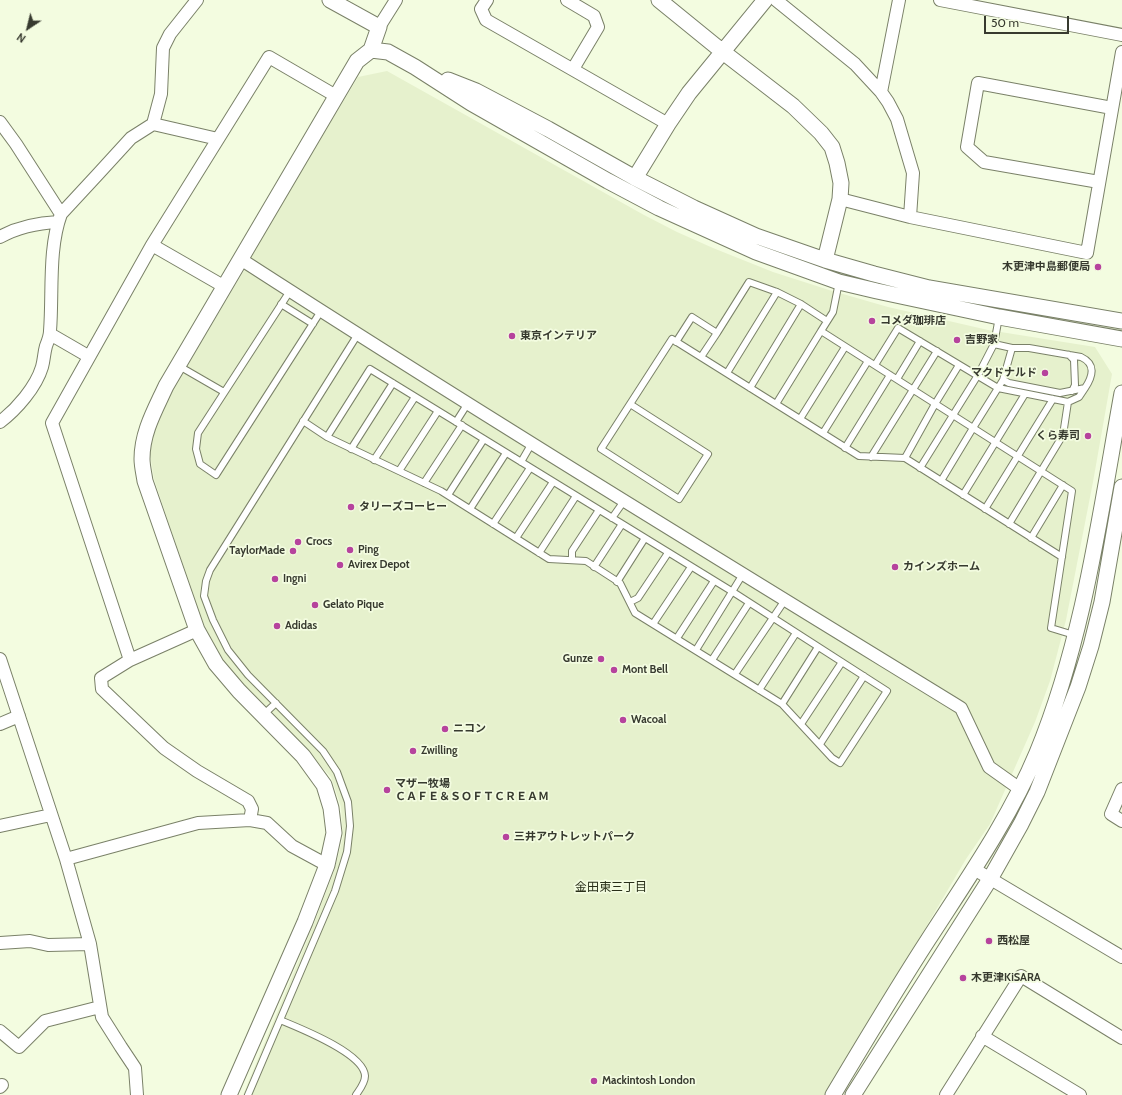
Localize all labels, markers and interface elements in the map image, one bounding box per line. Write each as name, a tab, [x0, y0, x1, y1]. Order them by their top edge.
north arrow	[8, 8, 48, 48]
scale bar	[986, 8, 1071, 34]
text: 50 m	[991, 15, 1019, 30]
text: N	[14, 30, 28, 46]
place label: 木更津中島郵便局	[1002, 260, 1090, 274]
marker: 木更津中島郵便局	[1093, 262, 1103, 272]
place label: コメダ珈琲店	[880, 314, 946, 328]
marker: コメダ珈琲店	[867, 316, 877, 326]
place label: 東京インテリア	[520, 329, 597, 343]
marker: 東京インテリア	[507, 331, 517, 341]
place label: 吉野家	[965, 333, 998, 347]
marker: 吉野家	[952, 335, 962, 345]
place label: マクドナルド	[971, 366, 1037, 380]
marker: マクドナルド	[1040, 368, 1050, 378]
place label: くら寿司	[1036, 429, 1080, 443]
marker: くら寿司	[1083, 431, 1093, 441]
place label: タリーズコーヒー	[359, 500, 447, 514]
marker: タリーズコーヒー	[346, 502, 356, 512]
place label: Crocs	[306, 535, 332, 549]
marker: Crocs	[293, 537, 303, 547]
place label: Ping	[358, 543, 379, 557]
place label: TaylorMade	[229, 544, 285, 558]
marker: Ping	[345, 545, 355, 555]
marker: TaylorMade	[288, 546, 298, 556]
place label: Avirex Depot	[348, 558, 409, 572]
marker: Avirex Depot	[335, 560, 345, 570]
place label: カインズホーム	[903, 560, 980, 574]
marker: カインズホーム	[890, 562, 900, 572]
place label: Ingni	[283, 572, 306, 586]
marker: Ingni	[270, 574, 280, 584]
place label: Gelato Pique	[323, 598, 384, 612]
marker: Gelato Pique	[310, 600, 320, 610]
place label: Adidas	[285, 619, 317, 633]
marker: Adidas	[272, 621, 282, 631]
place label: Gunze	[563, 652, 593, 666]
marker: Gunze	[596, 654, 606, 664]
place label: Mont Bell	[622, 663, 668, 677]
marker: Mont Bell	[609, 665, 619, 675]
place label: Wacoal	[631, 713, 666, 727]
marker: Wacoal	[618, 715, 628, 725]
place label: ニコン	[453, 722, 486, 736]
marker: ニコン	[440, 724, 450, 734]
place label: Zwilling	[421, 744, 457, 758]
marker: Zwilling	[408, 746, 418, 756]
place label: マザー牧場 ＣＡＦＥ＆ＳＯＦＴＣＲＥＡＭ	[395, 777, 549, 803]
marker: マザー牧場 ＣＡＦＥ＆ＳＯＦＴＣＲＥＡＭ	[382, 785, 392, 795]
place label: 三井アウトレットパーク	[514, 830, 635, 844]
marker: 三井アウトレットパーク	[501, 832, 511, 842]
district label: 金田東三丁目	[575, 880, 647, 894]
place label: 西松屋	[997, 934, 1030, 948]
marker: 西松屋	[984, 936, 994, 946]
place label: 木更津KiSARA	[971, 971, 1041, 985]
marker: 木更津KiSARA	[958, 973, 968, 983]
place label: Mackintosh London	[602, 1074, 695, 1088]
marker: Mackintosh London	[589, 1076, 599, 1086]

